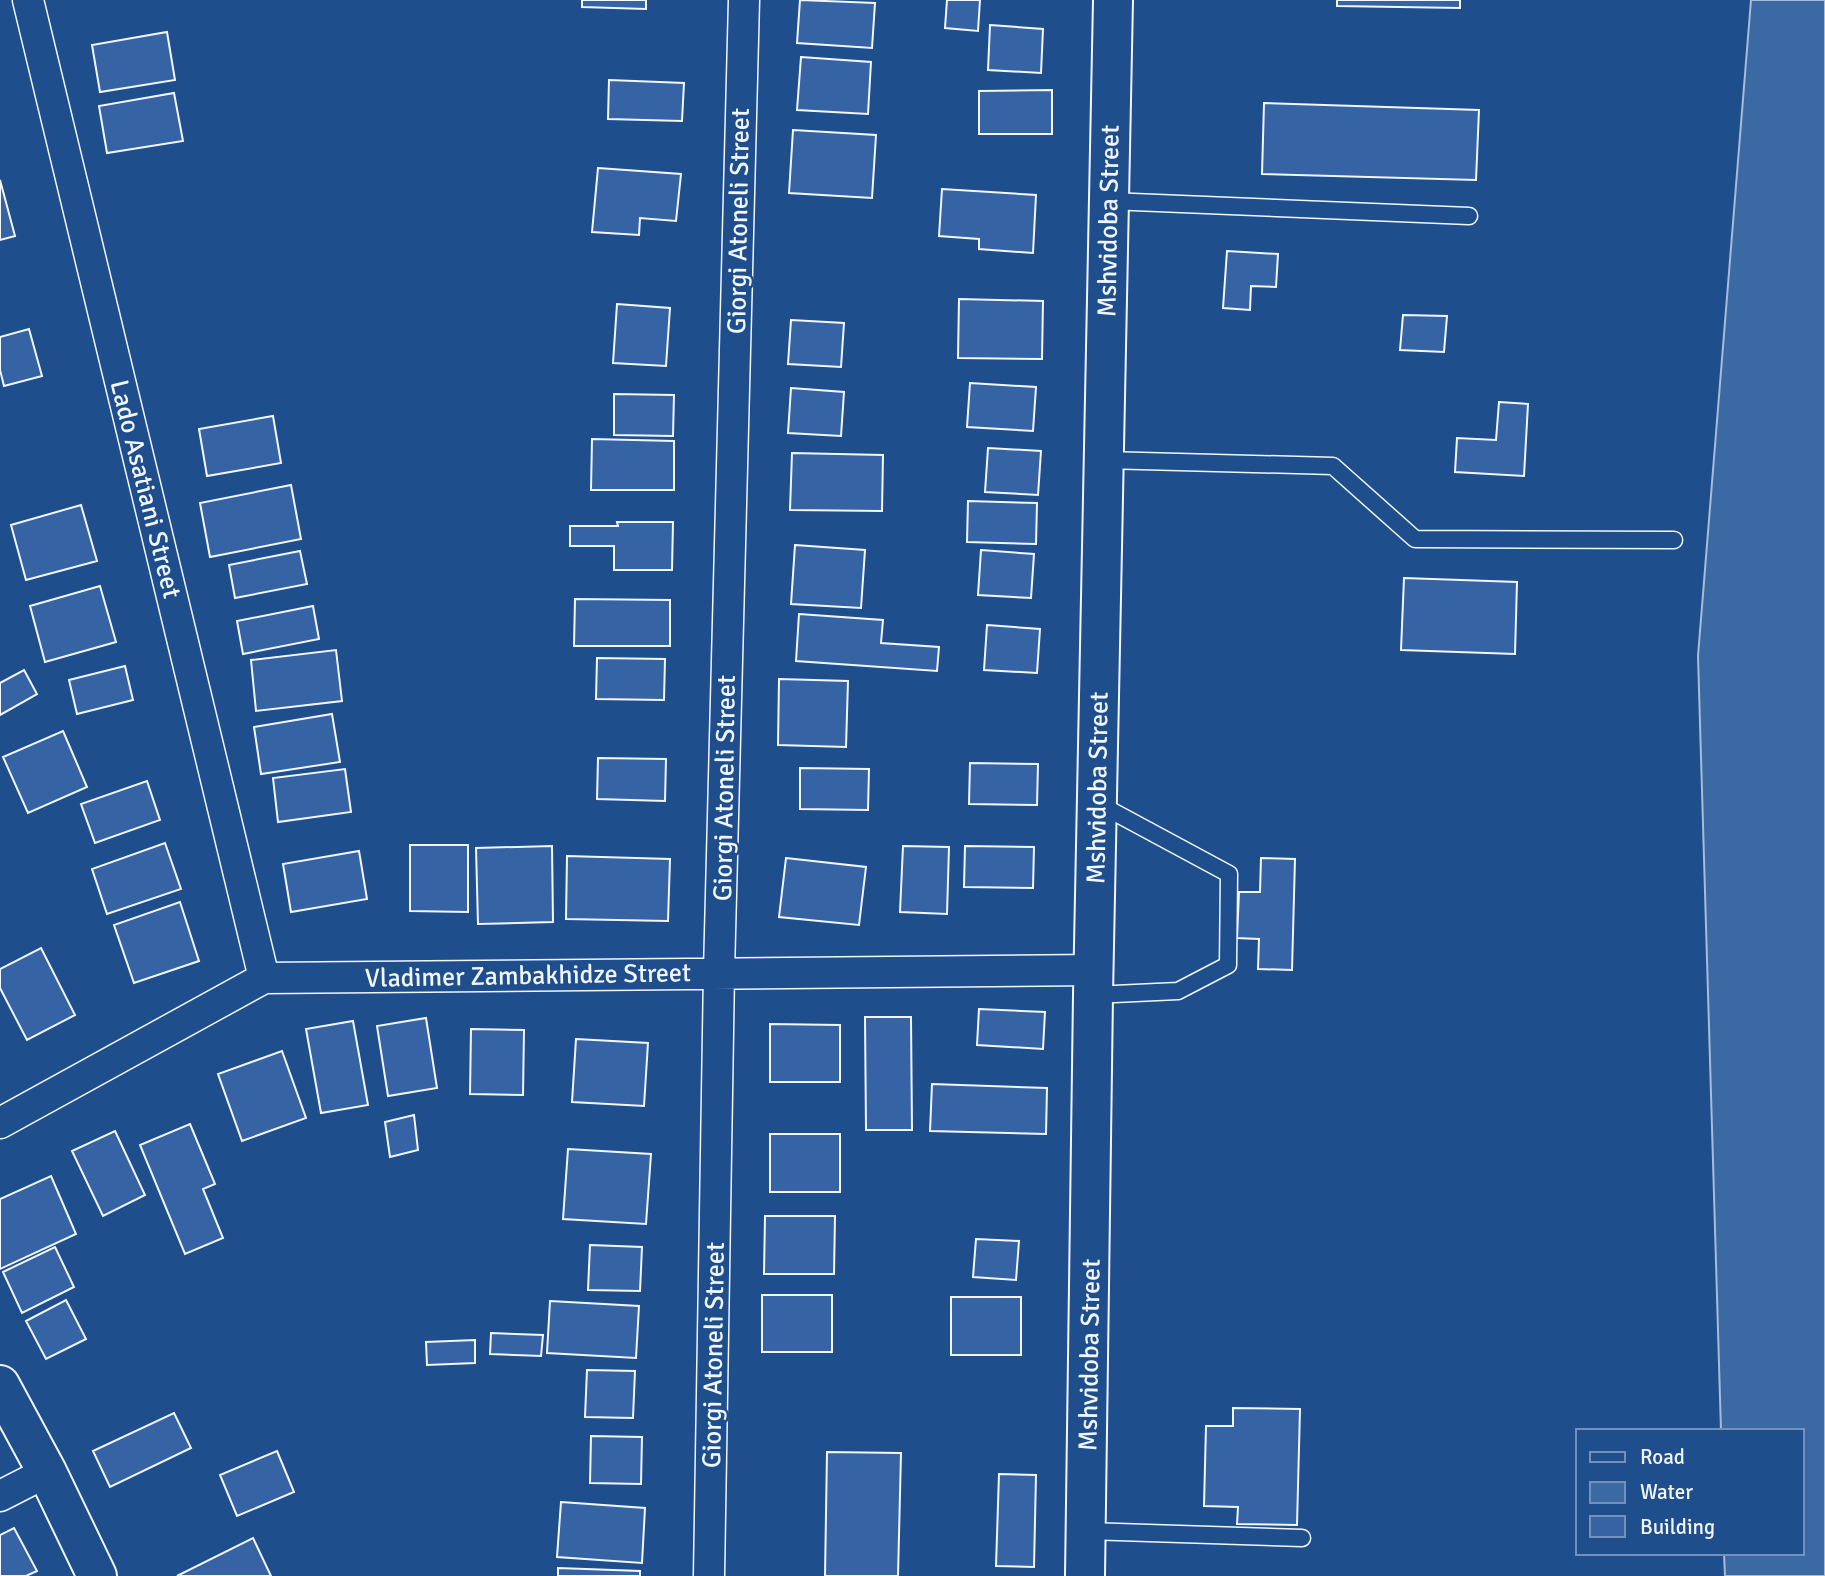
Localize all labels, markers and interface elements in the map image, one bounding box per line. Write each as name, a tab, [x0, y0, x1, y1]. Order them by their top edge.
street label: Giorgi Atoneli Street	[721, 108, 757, 334]
street label: Mshvidoba Street	[1091, 125, 1127, 317]
street label: Lado Asatiani Street	[102, 377, 188, 602]
street label: Giorgi Atoneli Street	[707, 675, 743, 901]
street label: Mshvidoba Street	[1080, 692, 1116, 884]
street label: Vladimer Zambakhidze Street	[365, 957, 691, 995]
street label: Giorgi Atoneli Street	[696, 1242, 732, 1468]
street label: Mshvidoba Street	[1072, 1259, 1108, 1451]
legend	[1576, 1429, 1804, 1555]
text: Road	[1640, 1444, 1685, 1470]
text: Water	[1640, 1479, 1693, 1505]
text: Building	[1640, 1514, 1715, 1540]

